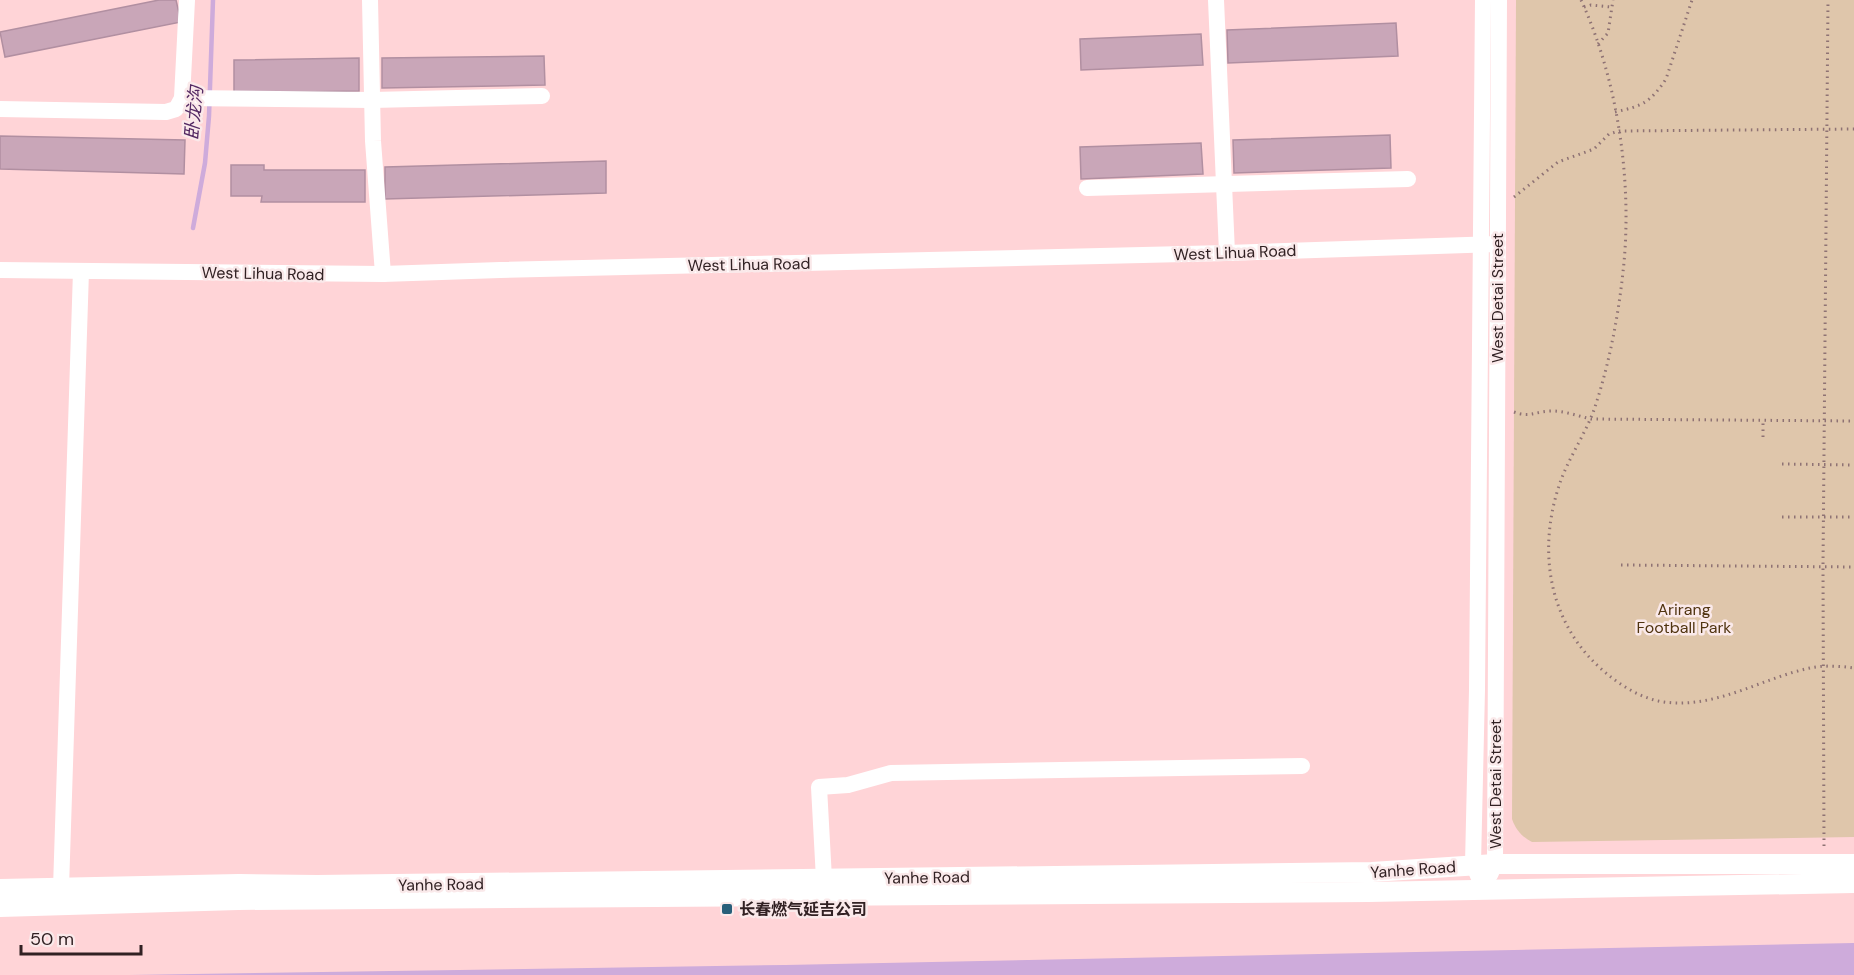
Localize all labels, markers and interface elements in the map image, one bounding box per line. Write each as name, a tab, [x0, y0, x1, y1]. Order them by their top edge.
water label: 卧龙沟	[180, 83, 208, 141]
street label: West Detai Street	[1487, 233, 1508, 363]
street label: West Lihua Road	[1173, 240, 1297, 265]
street label: West Lihua Road	[687, 253, 811, 276]
street label: West Lihua Road	[201, 262, 325, 285]
park label: Arirang Football Park	[1637, 599, 1731, 638]
street label: West Detai Street	[1485, 719, 1506, 849]
street label: Yanhe Road	[1370, 856, 1457, 883]
street label: Yanhe Road	[884, 866, 970, 889]
street label: Yanhe Road	[398, 873, 484, 896]
place label: 长春燃气延吉公司	[739, 899, 867, 920]
marker: 长春燃气延吉公司	[720, 902, 734, 916]
scale bar	[21, 918, 141, 956]
text: 50 m	[30, 927, 74, 951]

